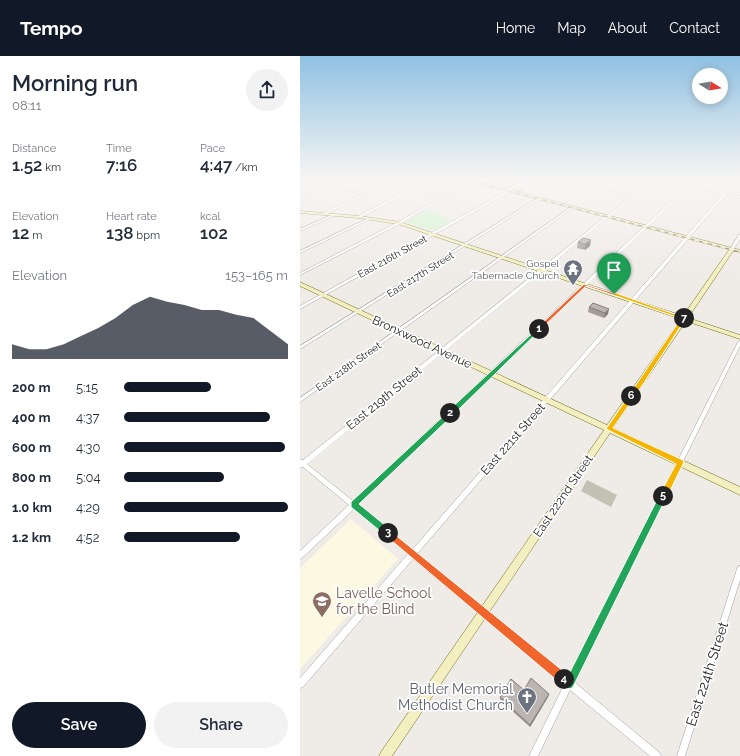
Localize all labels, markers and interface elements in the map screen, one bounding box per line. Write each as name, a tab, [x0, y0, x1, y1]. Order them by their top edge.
text: Tempo	[20, 17, 83, 39]
text: Home	[496, 20, 535, 36]
text: Map	[557, 20, 586, 36]
text: About	[608, 20, 647, 36]
text: Contact	[669, 20, 720, 36]
north arrow	[692, 68, 728, 104]
map controls	[692, 68, 728, 104]
button: share	[246, 69, 288, 111]
text: Morning run	[12, 70, 138, 96]
text: 08:11	[12, 98, 41, 113]
text: Distance	[12, 142, 56, 155]
text: Time	[106, 142, 132, 155]
text: Pace	[200, 142, 225, 155]
text: 1.52	[12, 155, 42, 175]
text: 7:16	[106, 155, 137, 175]
text: 4:47	[200, 155, 232, 175]
text: km	[42, 161, 61, 174]
text: /km	[232, 161, 258, 174]
text: Elevation	[12, 210, 59, 223]
text: Heart rate	[106, 210, 157, 223]
text: kcal	[200, 210, 221, 223]
text: 12	[12, 223, 29, 243]
text: 138	[106, 223, 134, 243]
text: 102	[200, 223, 228, 243]
text: m	[29, 229, 42, 242]
text: bpm	[134, 229, 160, 242]
street label: East 216th Street	[356, 233, 429, 280]
street label: East 217th Street	[385, 249, 456, 299]
pin	[597, 253, 631, 294]
place label: Gospel Tabernacle Church	[472, 258, 559, 281]
temple icon: Gospel Tabernacle Church	[562, 258, 584, 286]
icon: arrive	[603, 259, 625, 281]
text: Elevation	[12, 268, 67, 283]
text: 153–165 m	[225, 268, 288, 283]
pin: 7	[674, 308, 694, 328]
text: 7	[681, 311, 687, 324]
street label: Bronxwood Avenue	[370, 313, 474, 371]
pin: 1	[529, 319, 549, 339]
text: 1	[536, 322, 542, 335]
street label: East 218th Street	[314, 339, 384, 393]
street label: East 219th Street	[344, 363, 424, 433]
text: 200 m	[12, 380, 51, 395]
text: 5:15	[76, 380, 98, 395]
pin: 6	[621, 386, 641, 406]
text: 6	[628, 389, 634, 402]
street label: East 221st Street	[478, 400, 548, 478]
pin: 2	[440, 403, 460, 423]
text: 2	[447, 406, 453, 419]
text: 400 m	[12, 410, 51, 425]
text: 4:37	[76, 410, 99, 425]
text: 600 m	[12, 440, 51, 455]
text: 4:30	[76, 440, 100, 455]
street label: East 222nd Street	[530, 452, 596, 540]
text: 800 m	[12, 470, 51, 485]
text: 5:04	[76, 470, 101, 485]
pin: 5	[653, 486, 673, 506]
text: 5	[660, 489, 666, 502]
text: 1.0 km	[12, 500, 52, 515]
text: 4:29	[76, 500, 100, 515]
pin: 3	[378, 523, 398, 543]
text: 3	[385, 526, 391, 539]
text: 1.2 km	[12, 530, 51, 545]
text: 4:52	[76, 530, 99, 545]
place label: Lavelle School for the Blind	[336, 585, 431, 617]
school or university icon: Lavelle School for the Blind	[311, 590, 333, 618]
street label: East 224th Street	[683, 620, 731, 728]
pin: 4	[554, 669, 574, 689]
text: 4	[561, 672, 567, 685]
place label: Butler Memorial Methodist Church	[398, 681, 513, 713]
church icon: Butler Memorial Methodist Church	[516, 686, 538, 714]
button: Save	[12, 702, 146, 748]
button: Share	[154, 702, 288, 748]

